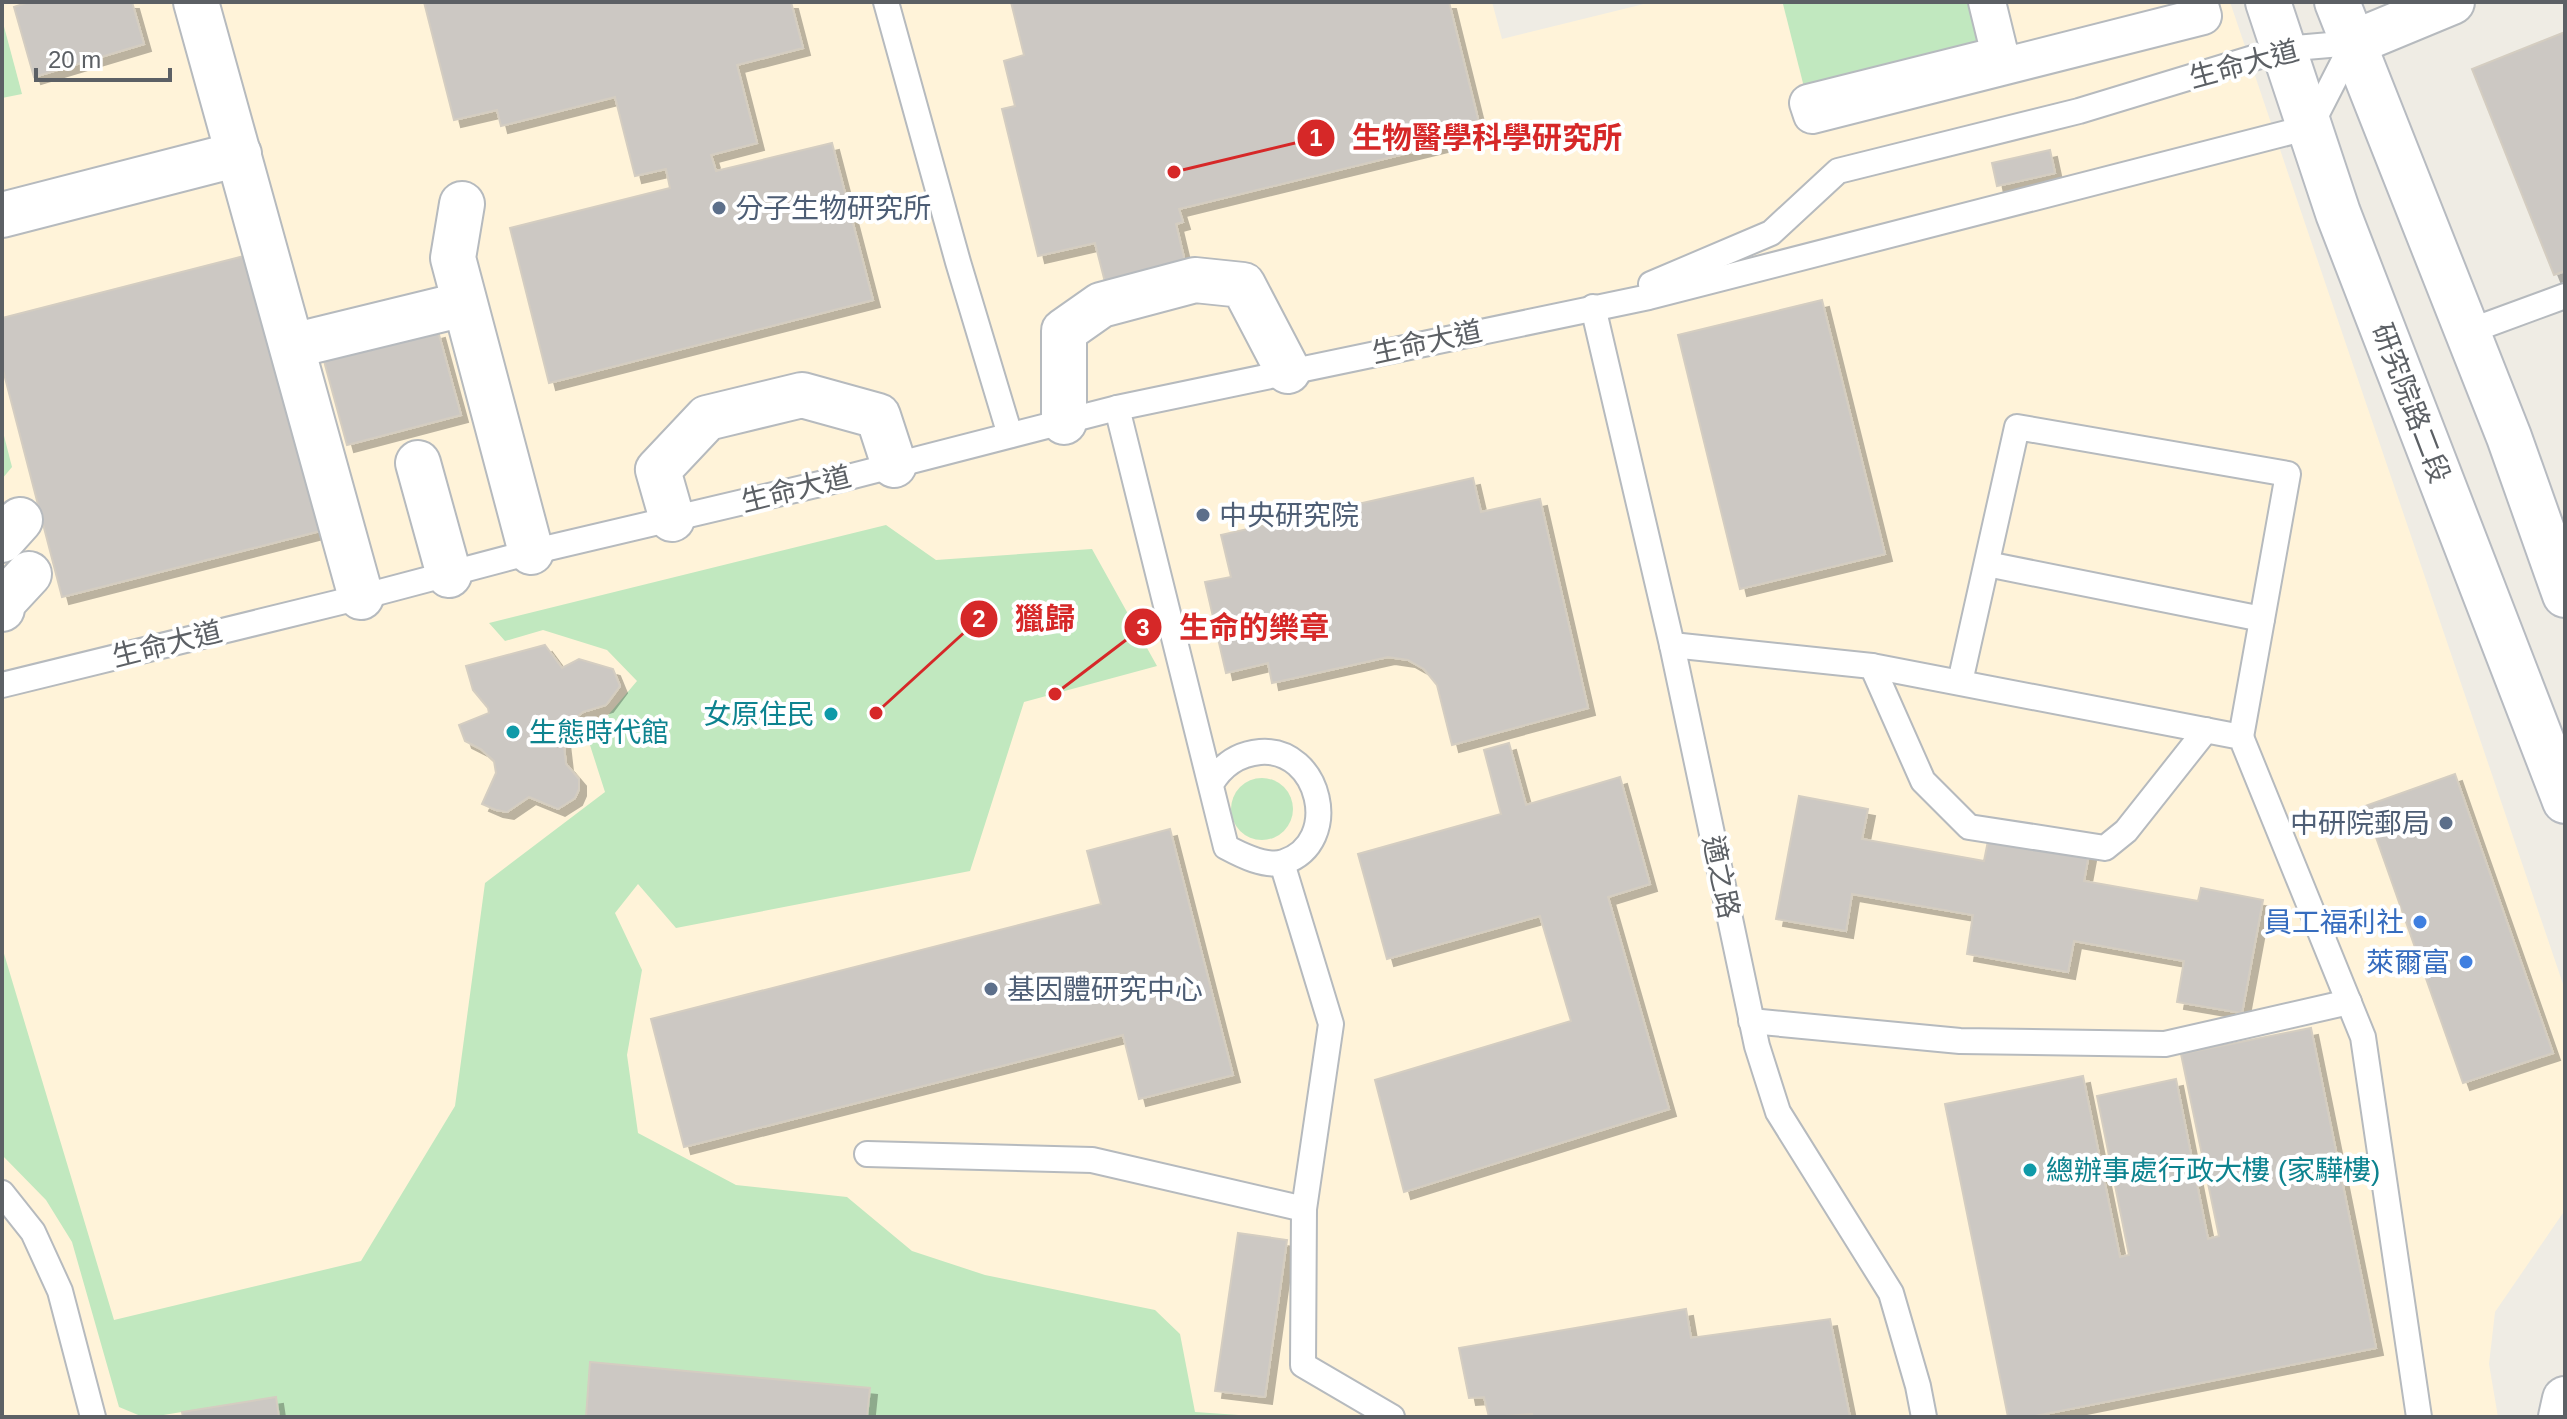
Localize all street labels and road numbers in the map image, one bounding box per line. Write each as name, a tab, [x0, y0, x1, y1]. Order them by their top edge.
street label: 生命大道	[2186, 35, 2302, 93]
street label: 生命大道	[1369, 315, 1485, 369]
street label: 研究院路二段	[2366, 319, 2456, 487]
street label: 生命大道	[738, 460, 854, 518]
street label: 生命大道	[109, 615, 225, 673]
street label: 適之路	[1697, 833, 1745, 921]

